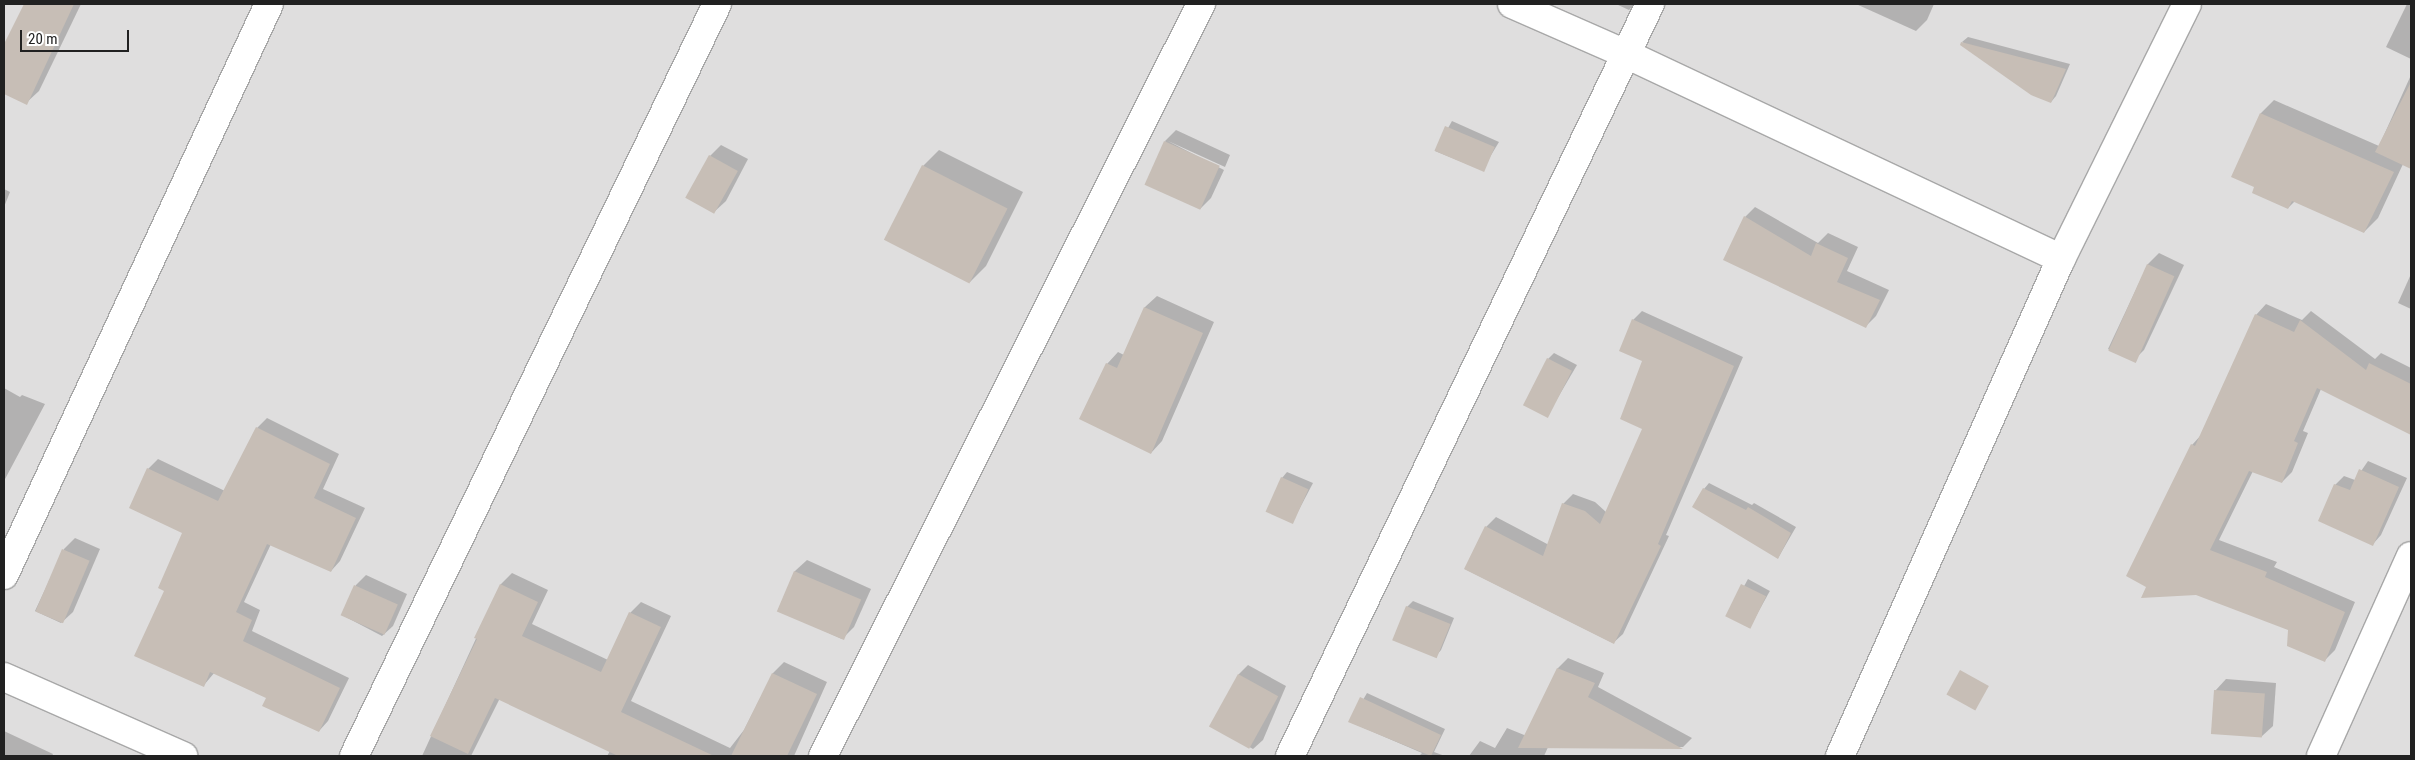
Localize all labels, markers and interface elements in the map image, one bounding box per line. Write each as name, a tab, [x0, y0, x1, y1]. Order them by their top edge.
scale bar	[22, 20, 131, 52]
text: 20 m	[28, 30, 58, 48]

